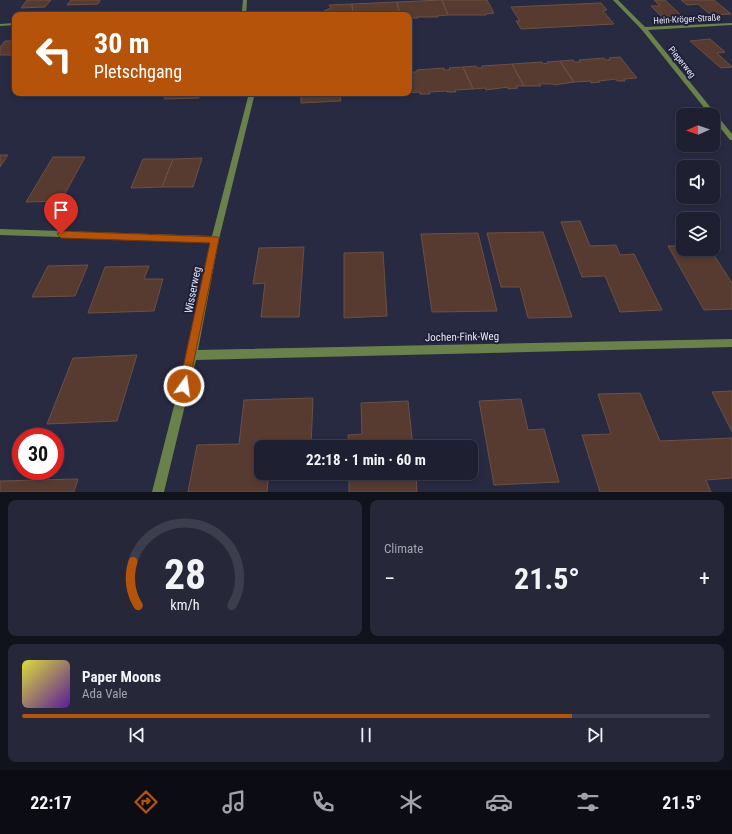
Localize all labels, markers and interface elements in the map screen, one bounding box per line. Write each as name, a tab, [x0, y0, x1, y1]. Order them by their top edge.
street label: Hein-Kröger-Straße	[653, 12, 721, 26]
text: 30 m	[94, 27, 150, 60]
icon: left	[28, 28, 80, 80]
street label: Pieperweg	[666, 44, 698, 80]
text: Pletschgang	[94, 61, 182, 82]
north arrow	[676, 108, 720, 152]
map controls	[676, 108, 720, 256]
button: sound	[676, 160, 720, 204]
pin	[44, 193, 78, 234]
icon: arrive	[50, 199, 72, 221]
button: layers	[676, 212, 720, 256]
street label: Wisserweg	[182, 266, 204, 314]
street label: Jochen-Fink-Weg	[425, 330, 499, 344]
position arrow	[163, 365, 205, 407]
speed limit sign: 30	[12, 428, 64, 480]
text: 22:18 · 1 min · 60 m	[306, 451, 426, 469]
text: Climate	[384, 541, 423, 556]
text: 28	[164, 550, 206, 599]
text: 21.5°	[514, 561, 580, 596]
text: −	[384, 566, 395, 591]
text: +	[699, 566, 710, 591]
text: km/h	[170, 597, 200, 613]
text: Paper Moons	[82, 668, 161, 686]
text: Ada Vale	[82, 686, 127, 701]
icon: previous	[126, 724, 148, 746]
icon: pause	[355, 724, 377, 746]
icon: next	[584, 724, 606, 746]
icon: directions	[132, 788, 160, 816]
icon: music	[220, 788, 248, 816]
icon: phone	[309, 788, 337, 816]
icon: climate	[397, 788, 425, 816]
icon: car	[485, 788, 513, 816]
icon: filters	[574, 788, 602, 816]
text: 22:17	[30, 792, 72, 813]
text: 21.5°	[662, 792, 702, 813]

